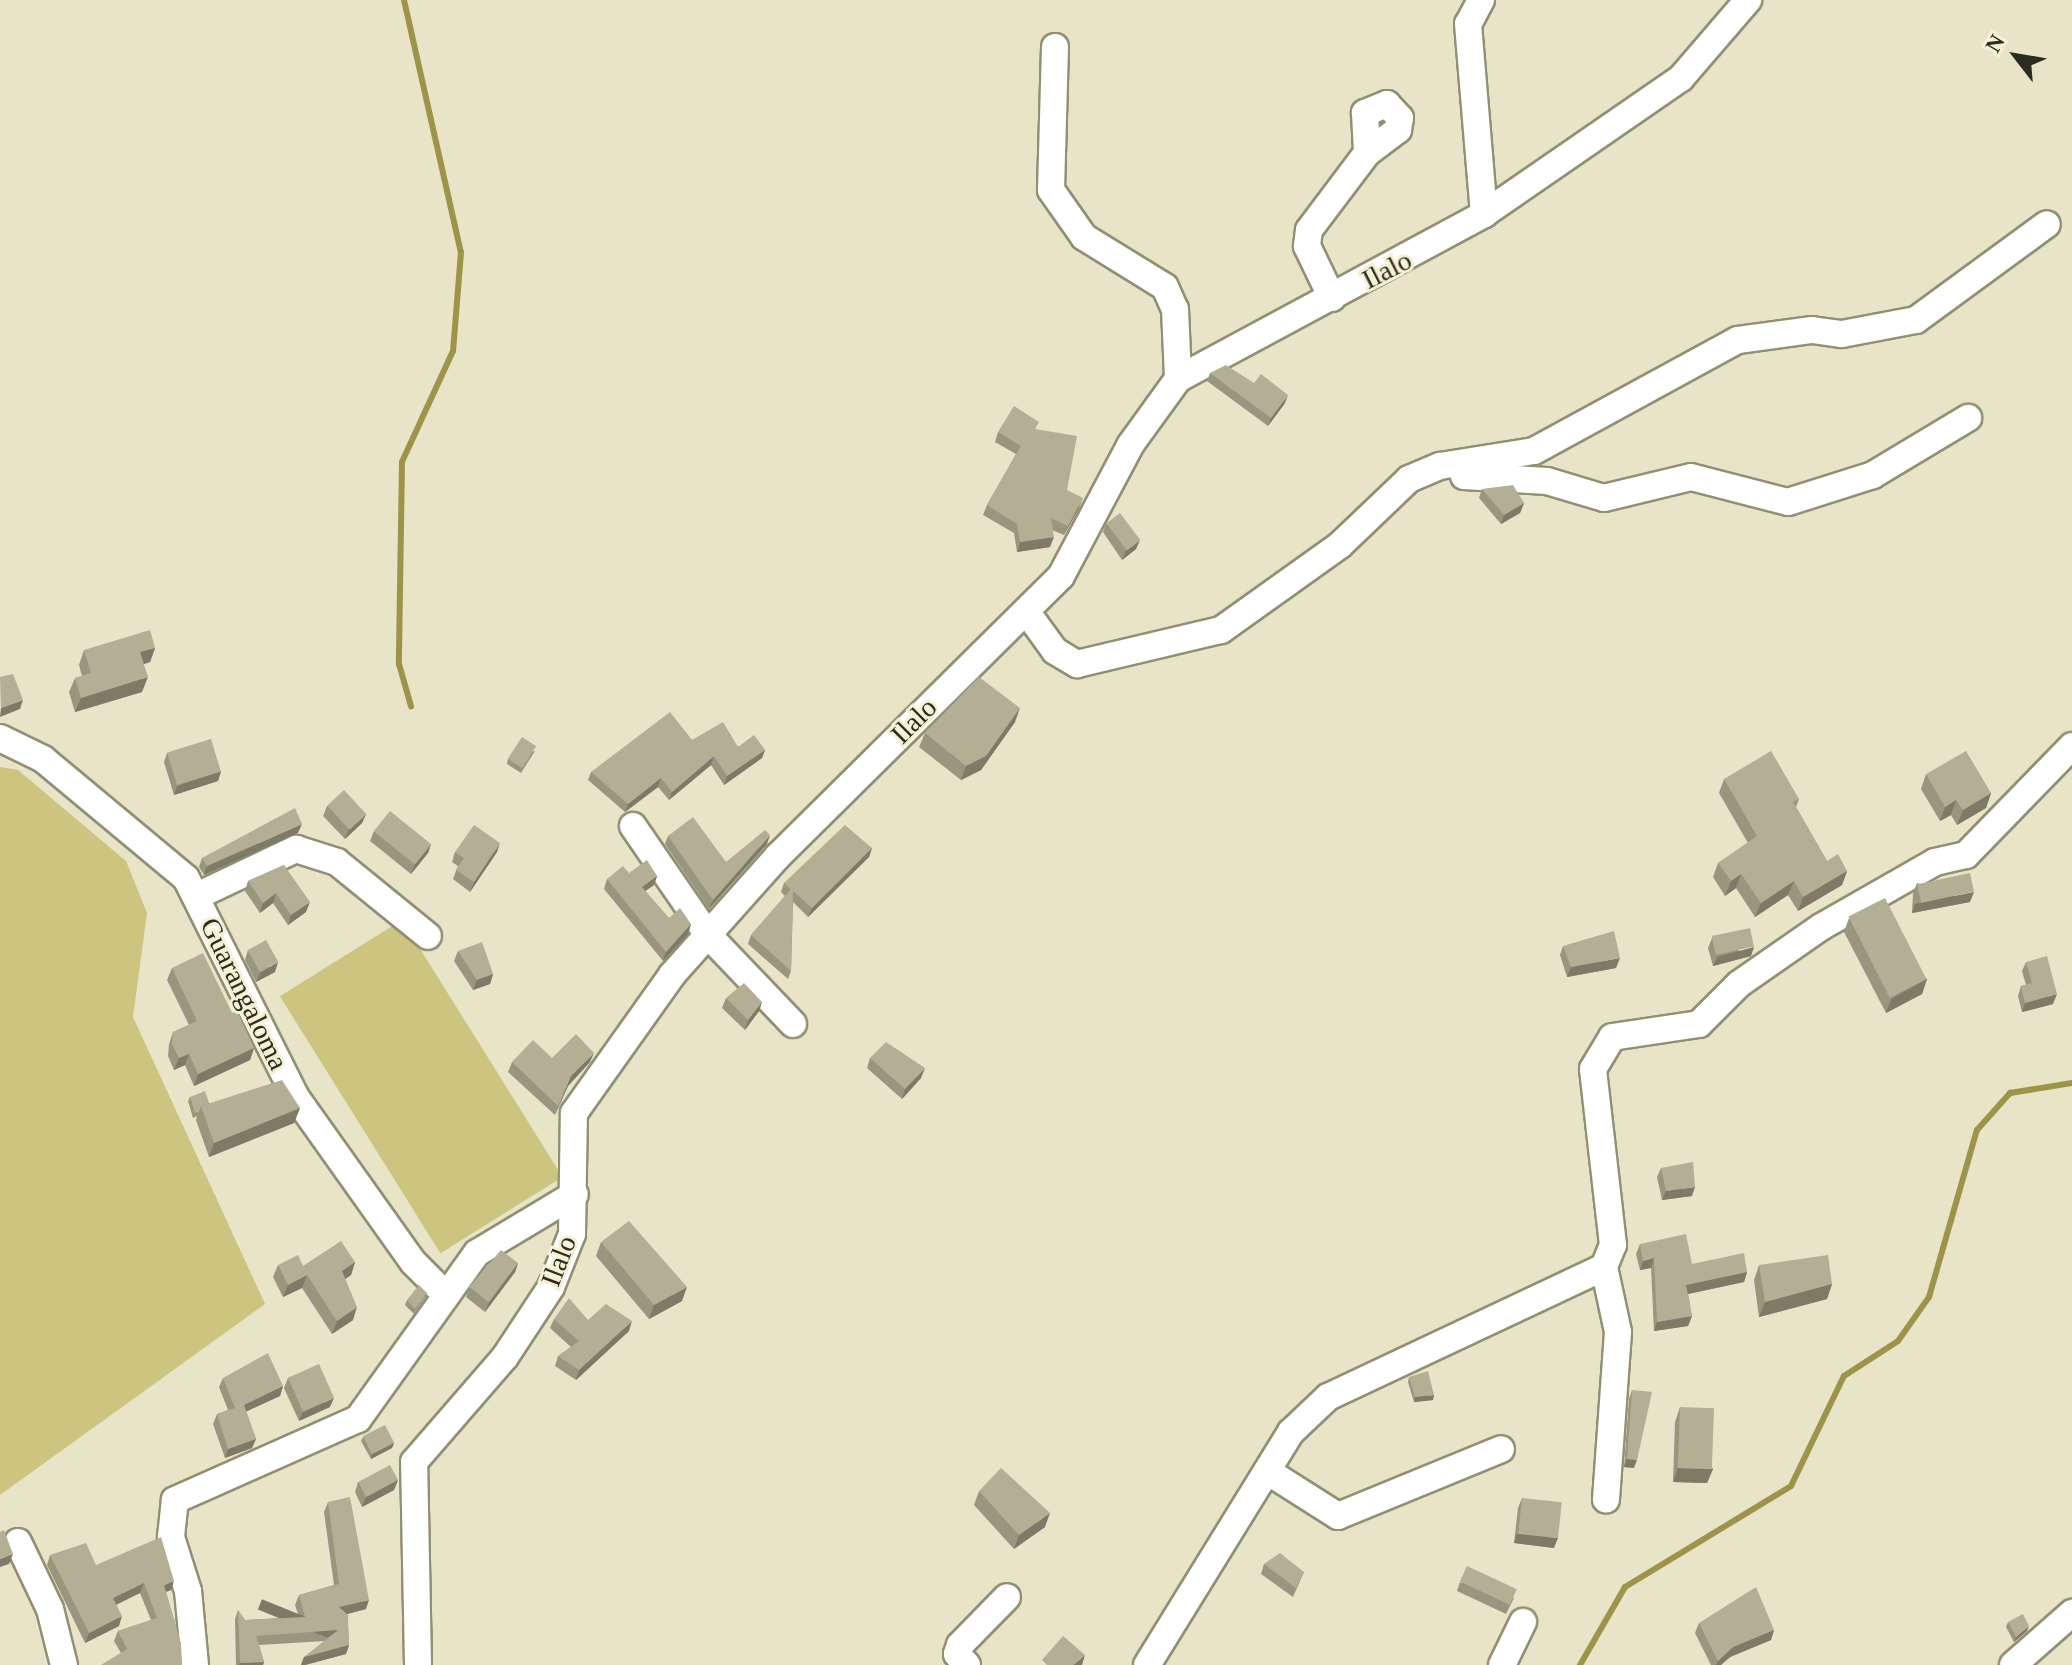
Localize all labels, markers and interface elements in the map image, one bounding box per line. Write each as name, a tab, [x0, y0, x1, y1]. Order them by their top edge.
north arrow	[1976, 16, 2056, 96]
text: N	[1980, 30, 2010, 57]
street label: Ilalo	[1357, 243, 1417, 297]
street label: Ilalo	[884, 691, 944, 751]
street label: Guarangaloma	[193, 913, 295, 1075]
street label: Ilalo	[534, 1231, 584, 1291]

